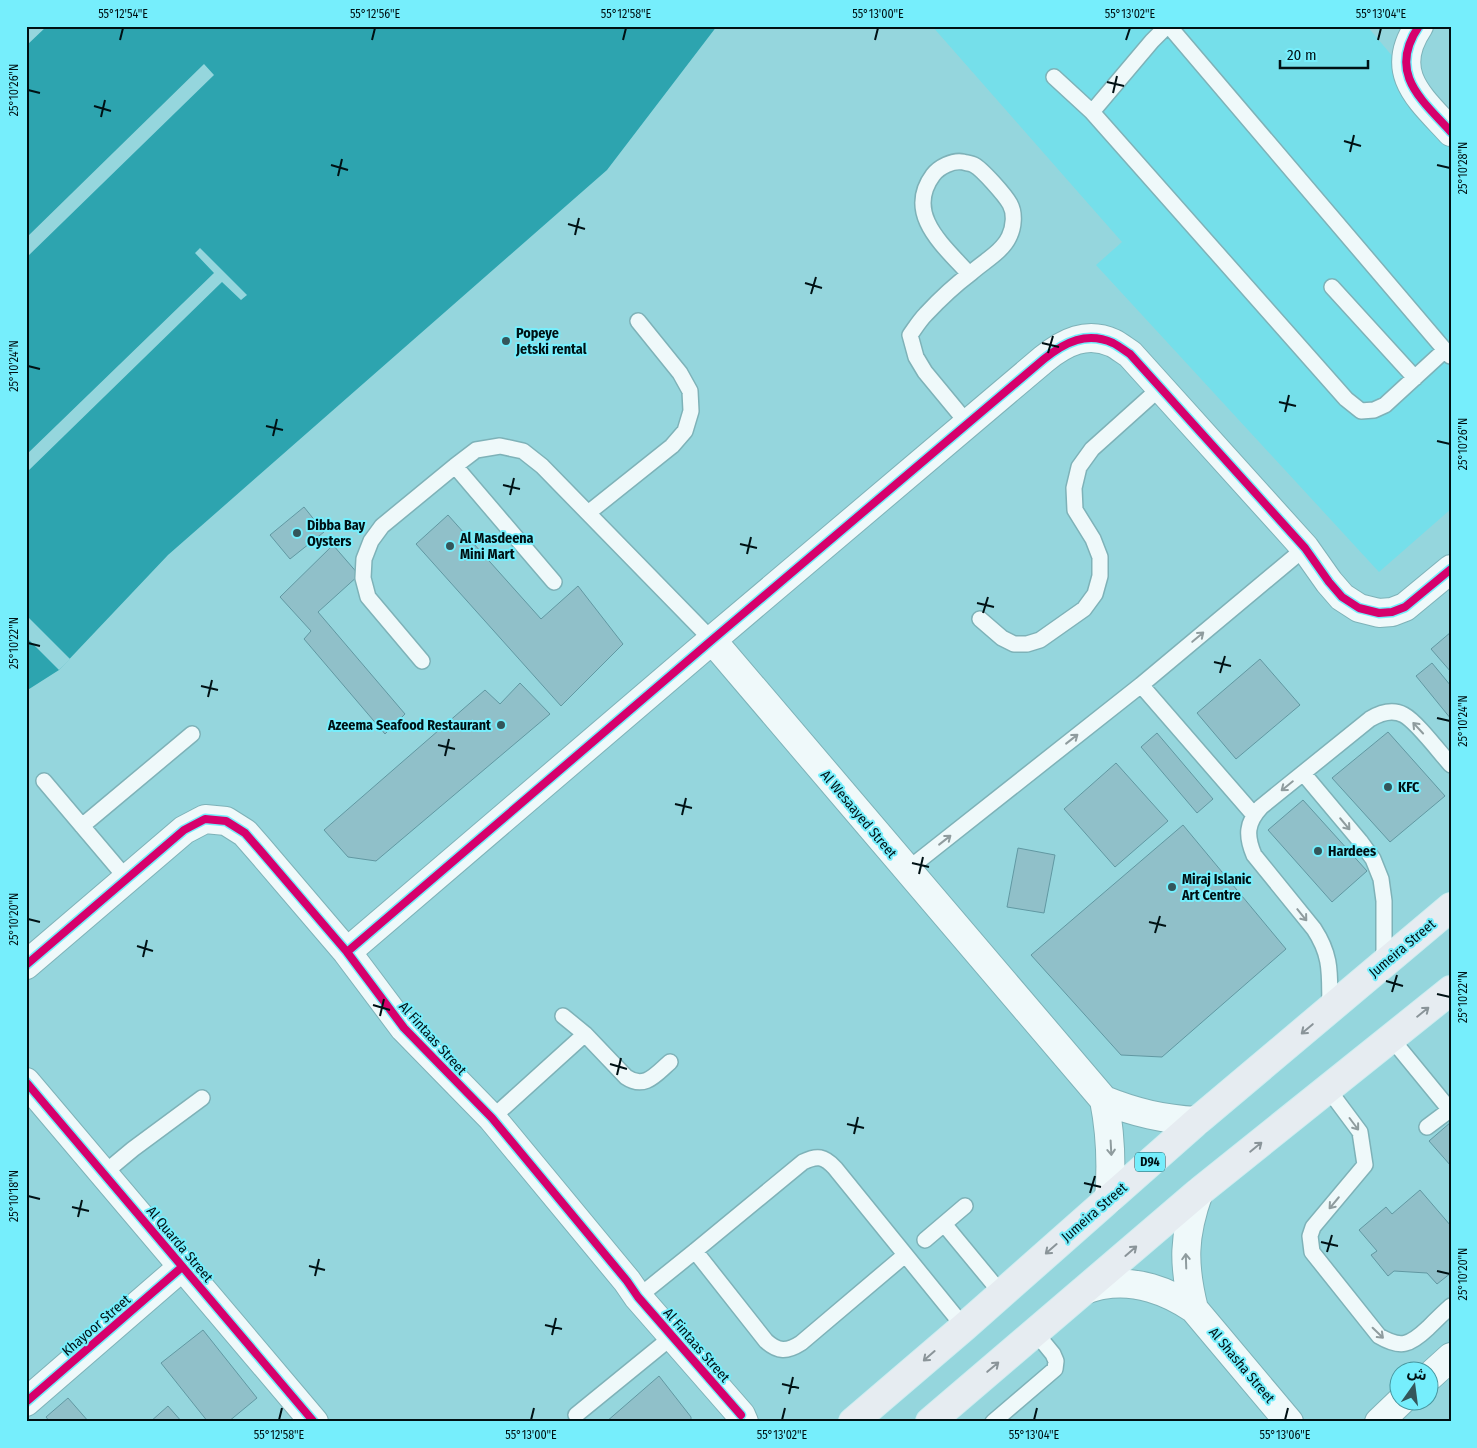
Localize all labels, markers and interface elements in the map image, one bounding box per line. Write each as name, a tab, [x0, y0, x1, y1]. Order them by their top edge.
text: 55°12'54"E	[98, 7, 148, 21]
text: 55°12'56"E	[350, 7, 400, 21]
text: 55°12'58"E	[601, 7, 652, 21]
text: 55°13'00"E	[852, 7, 904, 21]
text: 55°13'02"E	[1105, 7, 1156, 21]
text: 55°13'04"E	[1356, 7, 1407, 21]
scale bar	[1280, 38, 1367, 70]
text: 20 m	[1287, 46, 1317, 64]
text: 25°10'26"N	[7, 64, 21, 116]
text: 25°10'28"N	[1456, 142, 1470, 194]
place label: Popeye Jetski rental	[515, 325, 587, 358]
marker: Popeye Jetski rental	[500, 335, 512, 347]
text: 25°10'24"N	[7, 340, 21, 392]
text: 25°10'26"N	[1456, 418, 1470, 470]
place label: Dibba Bay Oysters	[307, 517, 365, 550]
marker: Dibba Bay Oysters	[291, 527, 303, 539]
place label: Al Masdeena Mini Mart	[459, 530, 534, 563]
marker: Al Masdeena Mini Mart	[444, 540, 456, 552]
text: 25°10'22"N	[7, 617, 21, 669]
one-way arrow	[1192, 631, 1205, 642]
text: 25°10'24"N	[1456, 695, 1470, 747]
place label: Azeema Seafood Restaurant	[327, 717, 492, 734]
marker: Azeema Seafood Restaurant	[495, 719, 507, 731]
one-way arrow	[1412, 722, 1424, 735]
one-way arrow	[1065, 734, 1079, 744]
street label: Al Wesaayed Street	[817, 767, 901, 862]
place label: KFC	[1398, 779, 1420, 796]
one-way arrow	[1280, 781, 1293, 792]
marker: KFC	[1382, 781, 1394, 793]
one-way arrow	[1340, 817, 1351, 830]
one-way arrow	[938, 834, 951, 845]
place label: Hardees	[1328, 843, 1376, 860]
marker: Hardees	[1312, 845, 1324, 857]
place label: Miraj Islanic Art Centre	[1181, 871, 1252, 904]
marker: Miraj Islanic Art Centre	[1166, 881, 1178, 893]
text: 25°10'20"N	[7, 893, 21, 945]
one-way arrow	[1297, 908, 1308, 921]
street label: Jumeira Street	[1366, 915, 1439, 981]
text: 25°10'22"N	[1456, 971, 1470, 1023]
street label: Al Fintaas Street	[395, 998, 470, 1079]
one-way arrow	[1416, 1007, 1429, 1018]
one-way arrow	[1300, 1023, 1313, 1034]
one-way arrow	[1349, 1117, 1359, 1131]
one-way arrow	[1106, 1140, 1115, 1156]
one-way arrow	[1249, 1142, 1262, 1153]
road number: D94	[1135, 1152, 1165, 1172]
text: 25°10'18"N	[7, 1170, 21, 1222]
street label: Jumeira Street	[1058, 1179, 1131, 1245]
one-way arrow	[1328, 1196, 1339, 1209]
street label: Al Quarda Street	[143, 1203, 217, 1286]
one-way arrow	[1045, 1244, 1058, 1255]
one-way arrow	[1124, 1245, 1137, 1257]
text: 25°10'20"N	[1456, 1248, 1470, 1300]
one-way arrow	[1182, 1254, 1191, 1270]
street label: Khayoor Street	[59, 1291, 134, 1360]
street label: Al Fintaas Street	[660, 1305, 734, 1386]
street label: Al Shasha Street	[1205, 1324, 1278, 1407]
one-way arrow	[1372, 1327, 1385, 1339]
one-way arrow	[923, 1351, 936, 1362]
north arrow	[1390, 1360, 1440, 1410]
one-way arrow	[987, 1362, 1000, 1373]
text: ش	[1406, 1363, 1428, 1384]
text: 55°12'58"E	[254, 1428, 305, 1442]
text: 55°13'00"E	[505, 1428, 557, 1442]
text: 55°13'02"E	[757, 1428, 808, 1442]
text: 55°13'04"E	[1009, 1428, 1060, 1442]
text: 55°13'06"E	[1260, 1428, 1311, 1442]

